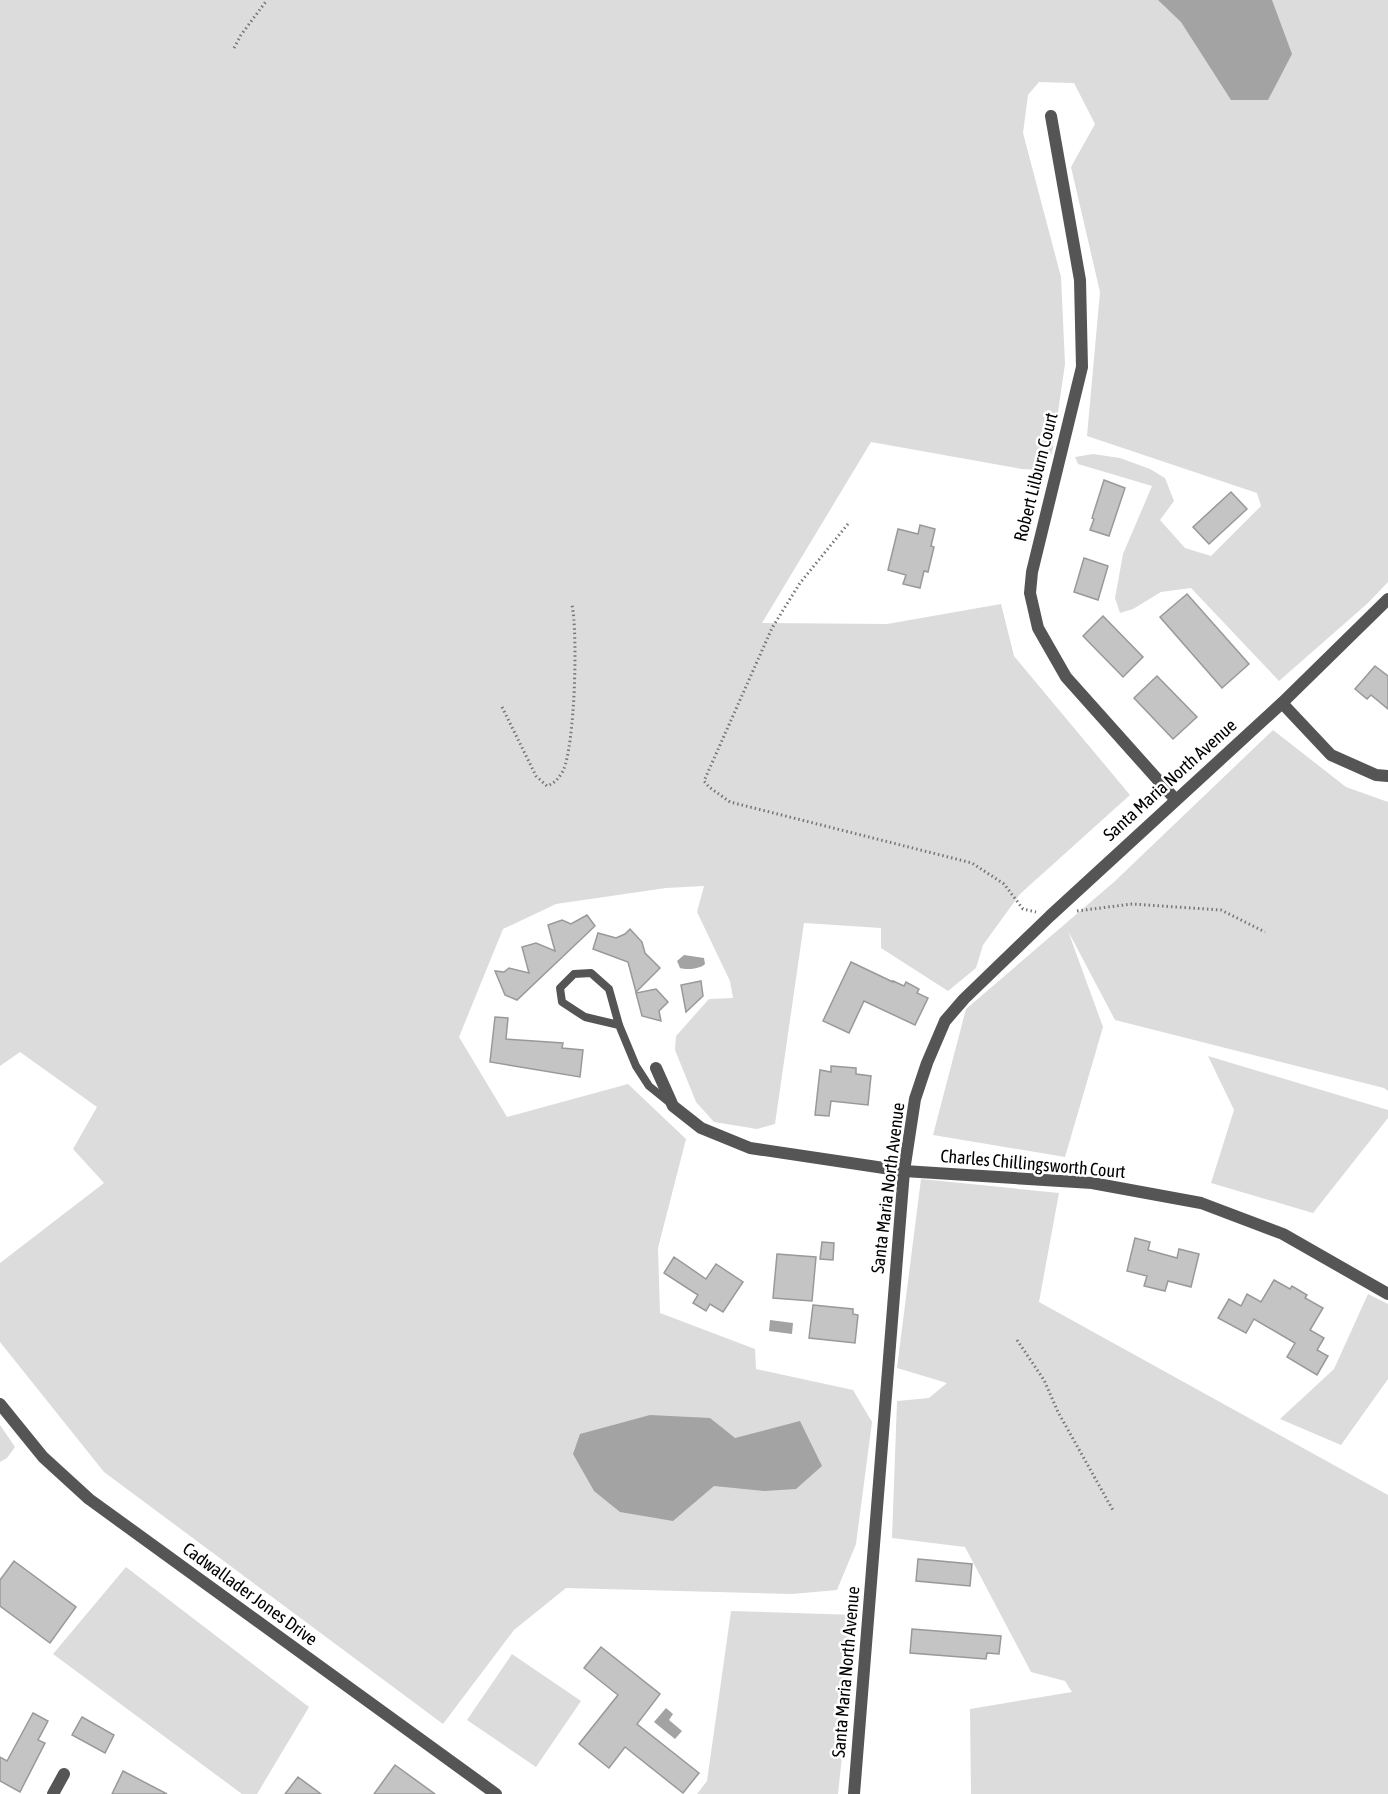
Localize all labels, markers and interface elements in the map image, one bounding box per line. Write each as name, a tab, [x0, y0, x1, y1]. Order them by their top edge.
street label: Robert Lilburn Court	[1009, 410, 1062, 544]
street label: Santa Maria North Avenue	[1099, 714, 1241, 845]
street label: Santa Maria North Avenue	[867, 1101, 908, 1274]
street label: Charles Chillingsworth Court	[940, 1145, 1126, 1182]
street label: Cadwallader Jones Drive	[179, 1538, 322, 1649]
street label: Santa Maria North Avenue	[828, 1585, 863, 1758]

